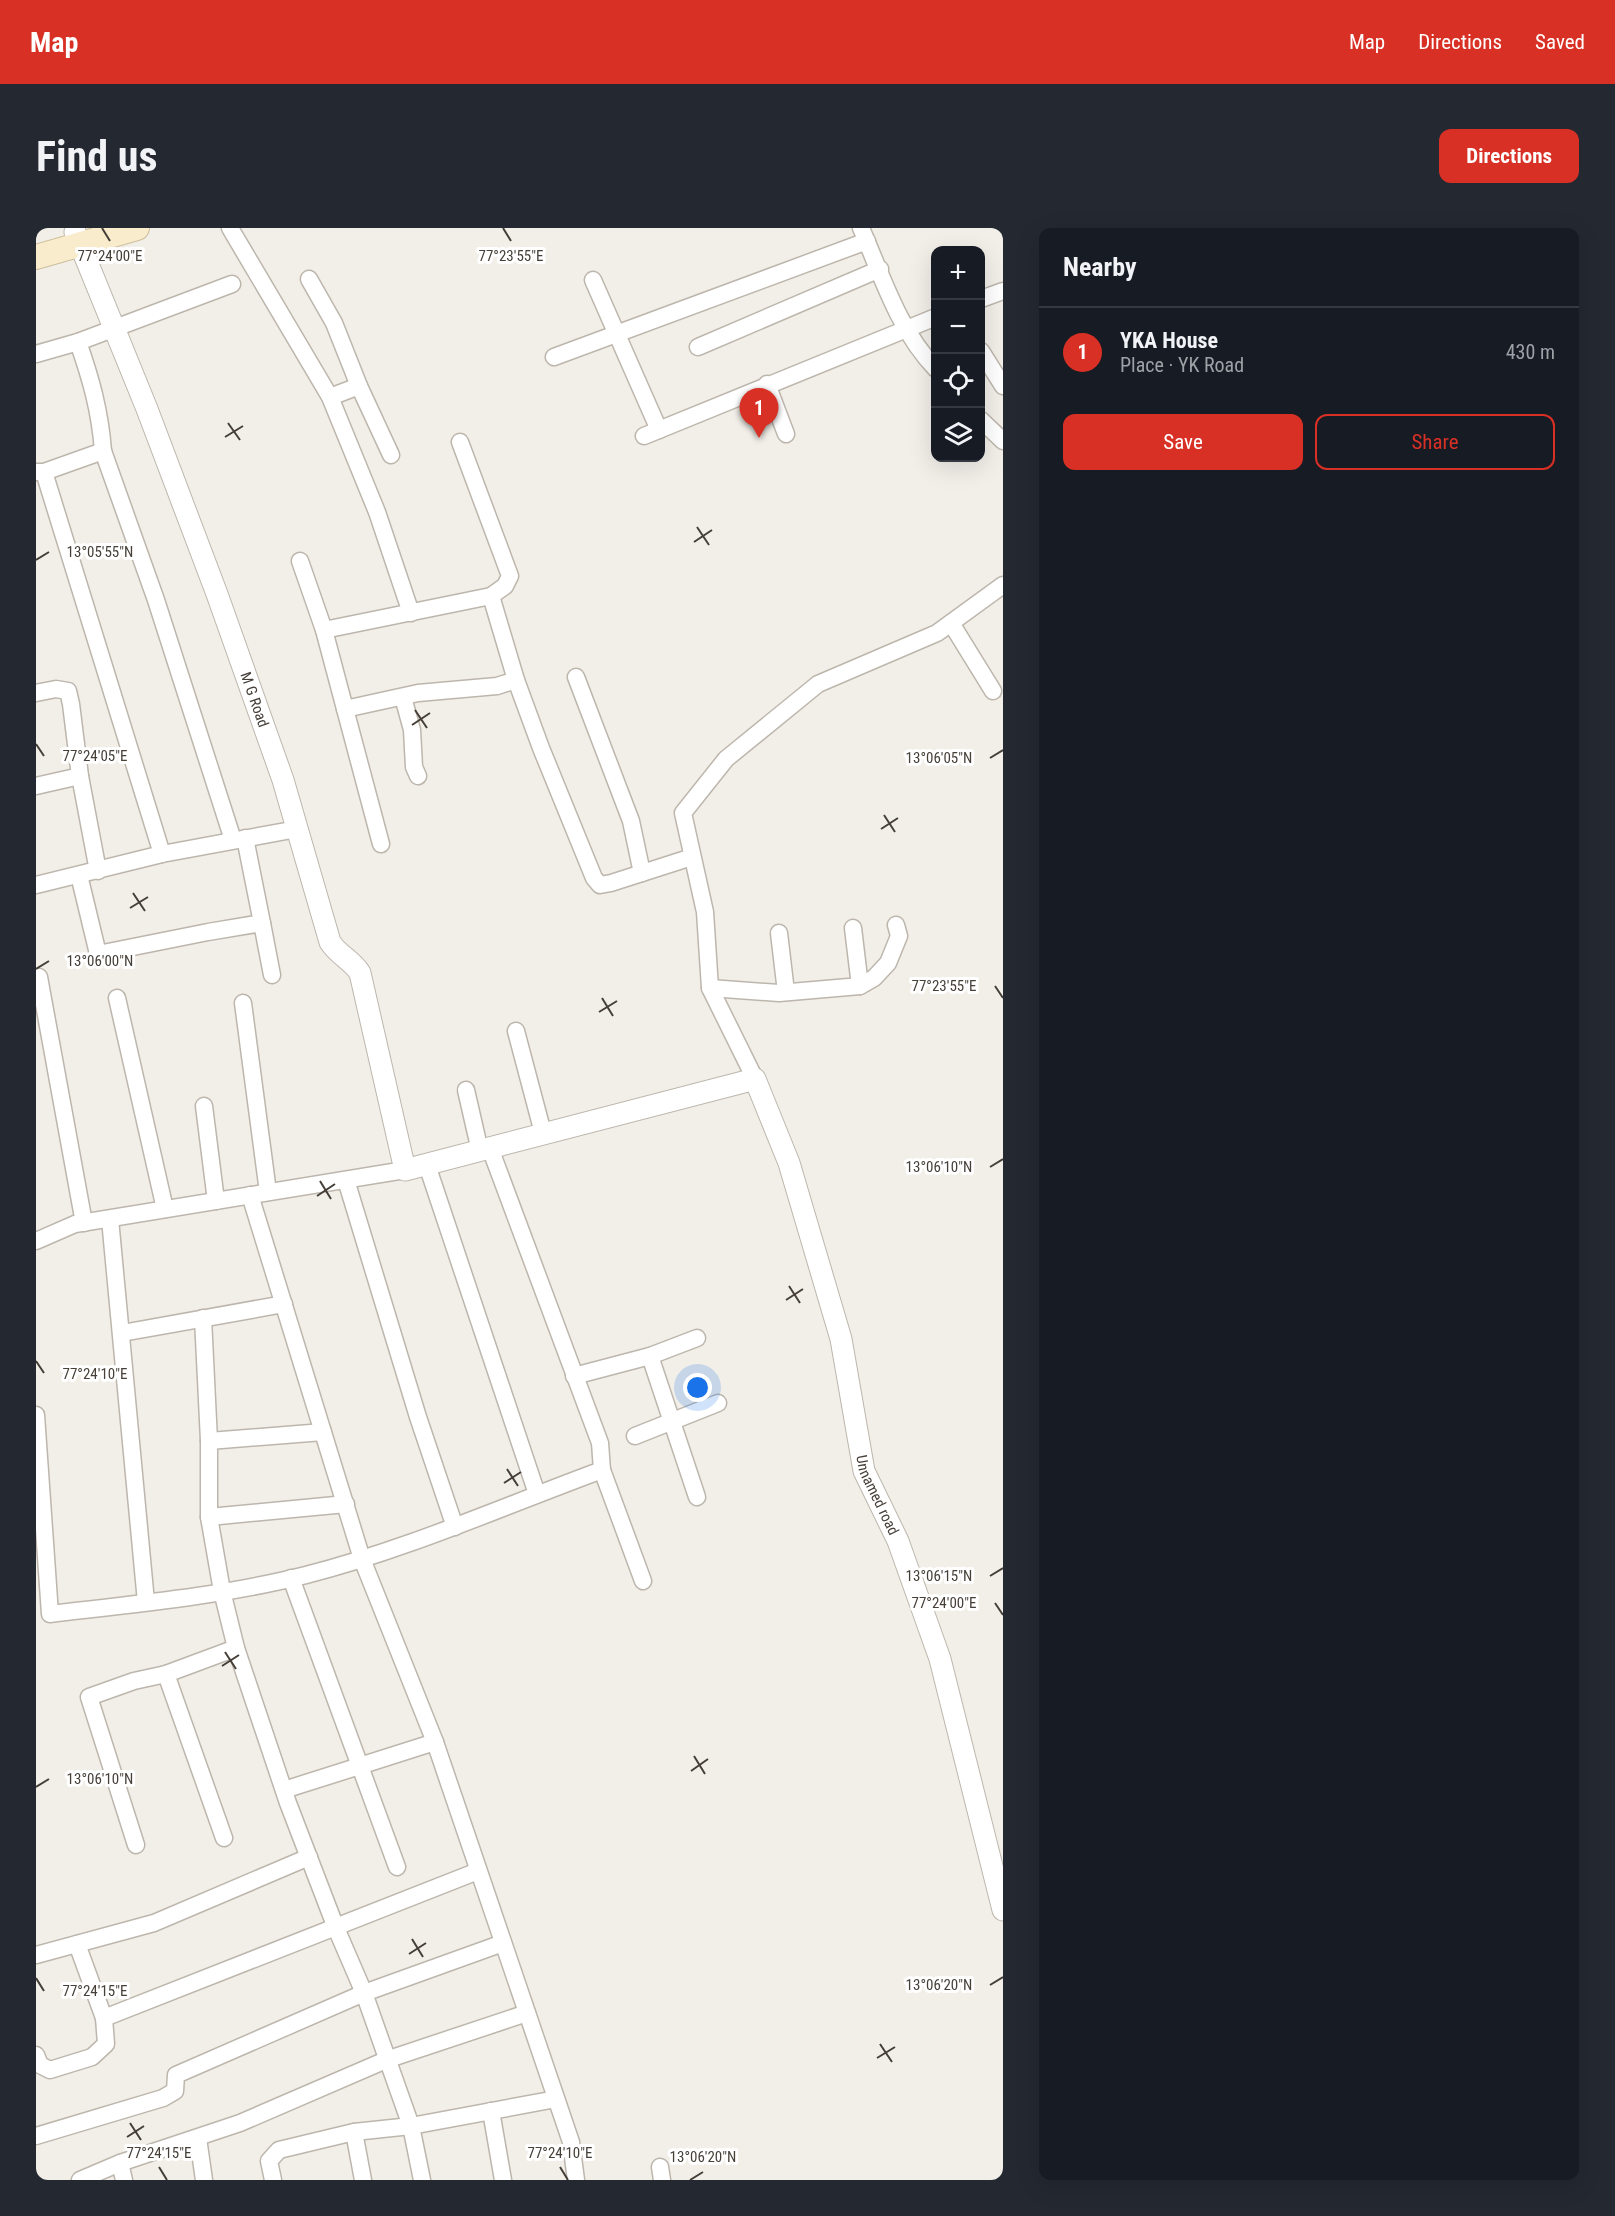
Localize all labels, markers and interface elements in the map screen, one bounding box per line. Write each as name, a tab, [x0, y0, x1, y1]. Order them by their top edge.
text: Map	[30, 26, 78, 59]
text: Map	[1349, 30, 1385, 54]
text: Directions	[1418, 30, 1502, 54]
text: Saved	[1535, 30, 1585, 54]
button: Directions	[1439, 129, 1579, 183]
text: Find us	[36, 132, 157, 181]
map controls	[931, 246, 985, 462]
button: +	[931, 246, 985, 300]
text: 77°24'00"E	[78, 247, 142, 265]
text: 77°23'55"E	[479, 247, 543, 265]
text: Nearby	[1063, 252, 1137, 282]
button: −	[931, 300, 985, 354]
text: YKA House	[1120, 328, 1218, 353]
text: 1	[1077, 340, 1088, 364]
text: 430 m	[1506, 340, 1555, 364]
text: Place · YK Road	[1120, 353, 1244, 377]
button: locate	[931, 354, 985, 408]
pin: 1	[740, 388, 778, 438]
button: layers	[931, 408, 985, 462]
button: Save	[1063, 414, 1303, 470]
button: Share	[1315, 414, 1555, 470]
text: 13°05'55"N	[67, 543, 133, 561]
street label: M G Road	[236, 670, 273, 730]
text: 77°24'05"E	[63, 747, 127, 765]
text: 13°06'05"N	[906, 749, 972, 767]
text: 13°06'00"N	[67, 952, 133, 970]
text: 77°23'55"E	[912, 977, 976, 995]
text: 13°06'10"N	[906, 1158, 972, 1176]
text: 77°24'10"E	[63, 1365, 127, 1383]
your location	[683, 1373, 712, 1402]
street label: Unnamed road	[852, 1454, 903, 1538]
text: 13°06'15"N	[906, 1567, 972, 1585]
text: 77°24'00"E	[912, 1594, 976, 1612]
text: 13°06'10"N	[67, 1770, 133, 1788]
text: 13°06'20"N	[906, 1976, 972, 1994]
text: 77°24'15"E	[63, 1982, 127, 2000]
text: 77°24'15"E	[127, 2144, 191, 2162]
text: 77°24'10"E	[528, 2144, 592, 2162]
text: 13°06'20"N	[670, 2148, 736, 2166]

